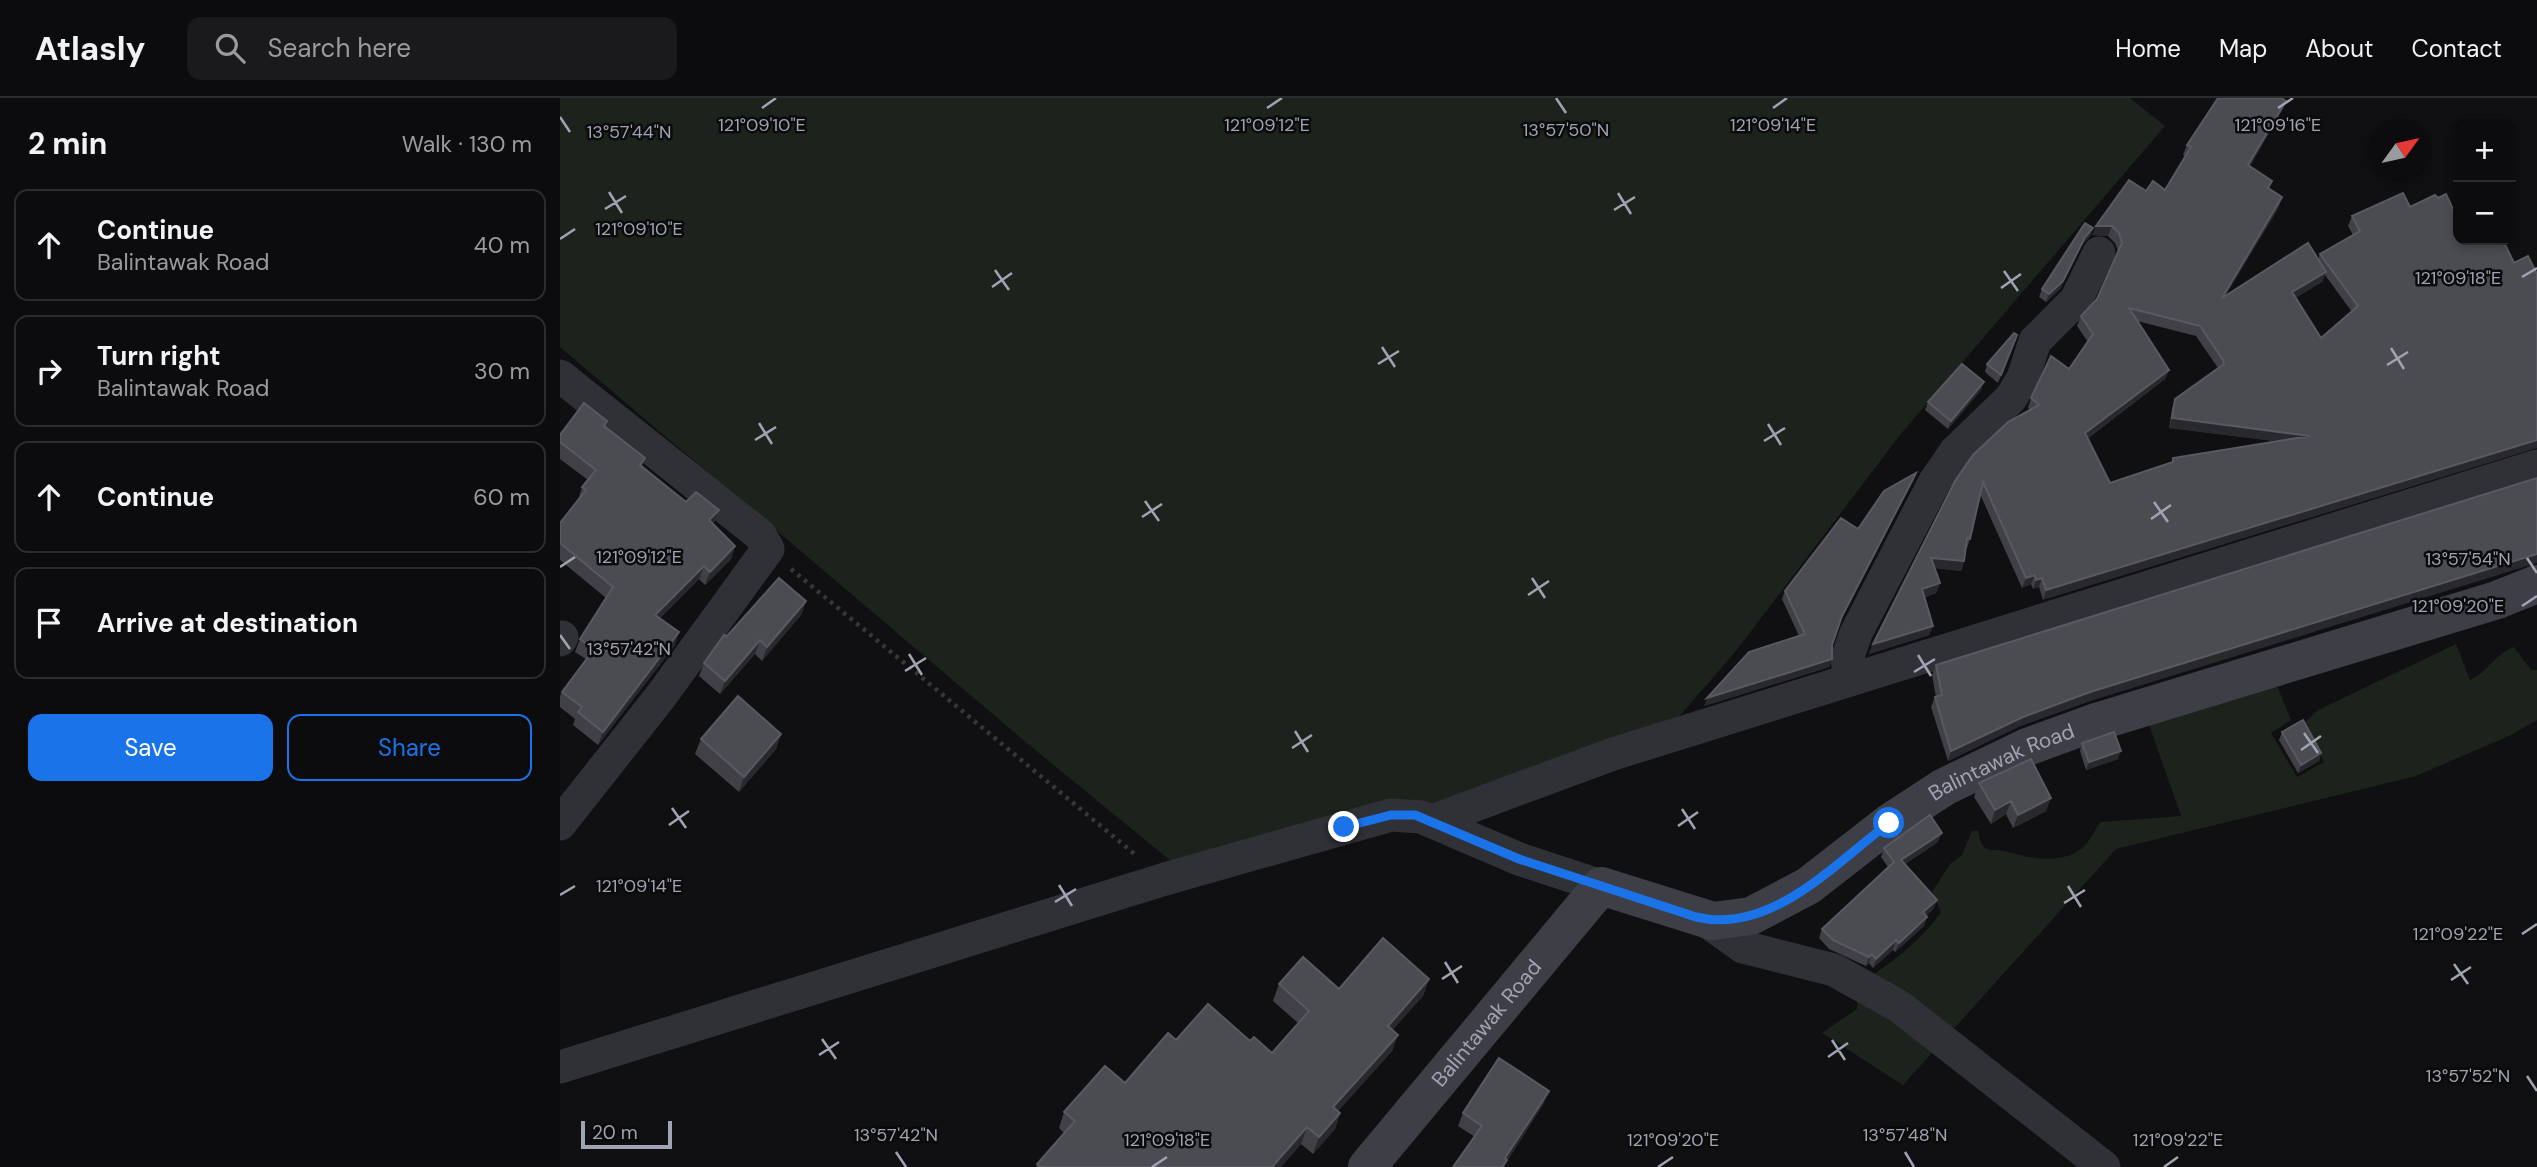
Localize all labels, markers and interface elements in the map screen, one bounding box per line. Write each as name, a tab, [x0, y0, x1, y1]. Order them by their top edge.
search box	[187, 17, 677, 80]
text: Atlasly	[35, 27, 145, 70]
icon: search	[211, 29, 249, 67]
text: Search here	[267, 31, 411, 65]
text: Home	[2115, 33, 2181, 64]
text: Map	[2219, 33, 2267, 64]
text: About	[2305, 33, 2374, 64]
text: Contact	[2412, 33, 2502, 64]
text: 121°09'10"E	[718, 113, 806, 137]
text: 121°09'12"E	[1224, 113, 1310, 137]
text: 121°09'14"E	[1730, 113, 1816, 137]
text: 121°09'16"E	[2235, 113, 2321, 137]
text: 13°57'50"N	[1523, 118, 1609, 142]
north arrow	[2369, 119, 2432, 182]
map controls	[2453, 119, 2516, 245]
button: +	[2453, 119, 2516, 182]
text: 13°57'44"N	[587, 120, 671, 144]
text: 2 min	[28, 124, 107, 163]
text: Walk · 130 m	[402, 129, 532, 159]
button: −	[2453, 182, 2516, 245]
text: Continue	[97, 213, 214, 247]
text: 121°09'10"E	[595, 217, 683, 241]
icon: ahead	[30, 226, 68, 264]
text: 40 m	[474, 230, 530, 260]
text: Balintawak Road	[97, 247, 269, 277]
text: 121°09'18"E	[2415, 266, 2501, 290]
text: Turn right	[97, 339, 221, 373]
icon: right	[30, 352, 68, 390]
text: 30 m	[474, 356, 530, 386]
text: Balintawak Road	[97, 373, 269, 403]
icon: ahead	[30, 478, 68, 516]
text: Continue	[97, 480, 214, 514]
text: 60 m	[473, 482, 530, 512]
text: 121°09'12"E	[596, 545, 682, 569]
text: 13°57'54"N	[2425, 547, 2511, 571]
text: 121°09'20"E	[2412, 594, 2504, 618]
icon: arrive	[30, 604, 68, 642]
text: Arrive at destination	[97, 606, 358, 640]
text: 13°57'42"N	[587, 637, 671, 661]
button: Save	[28, 714, 273, 781]
button: Share	[287, 714, 532, 781]
street label: Balintawak Road	[1923, 717, 2078, 807]
route start	[1873, 807, 1904, 838]
route end	[1328, 811, 1359, 842]
text: 121°09'14"E	[596, 874, 682, 898]
text: 121°09'22"E	[2413, 922, 2503, 946]
street label: Balintawak Road	[1425, 954, 1548, 1093]
text: 13°57'52"N	[2426, 1064, 2510, 1088]
scale bar	[581, 1118, 672, 1150]
text: 20 m	[592, 1120, 638, 1145]
text: 13°57'42"N	[854, 1123, 938, 1147]
text: 13°57'48"N	[1863, 1123, 1947, 1147]
text: 121°09'18"E	[1124, 1128, 1210, 1152]
text: 121°09'20"E	[1627, 1128, 1719, 1152]
text: 121°09'22"E	[2133, 1128, 2223, 1152]

